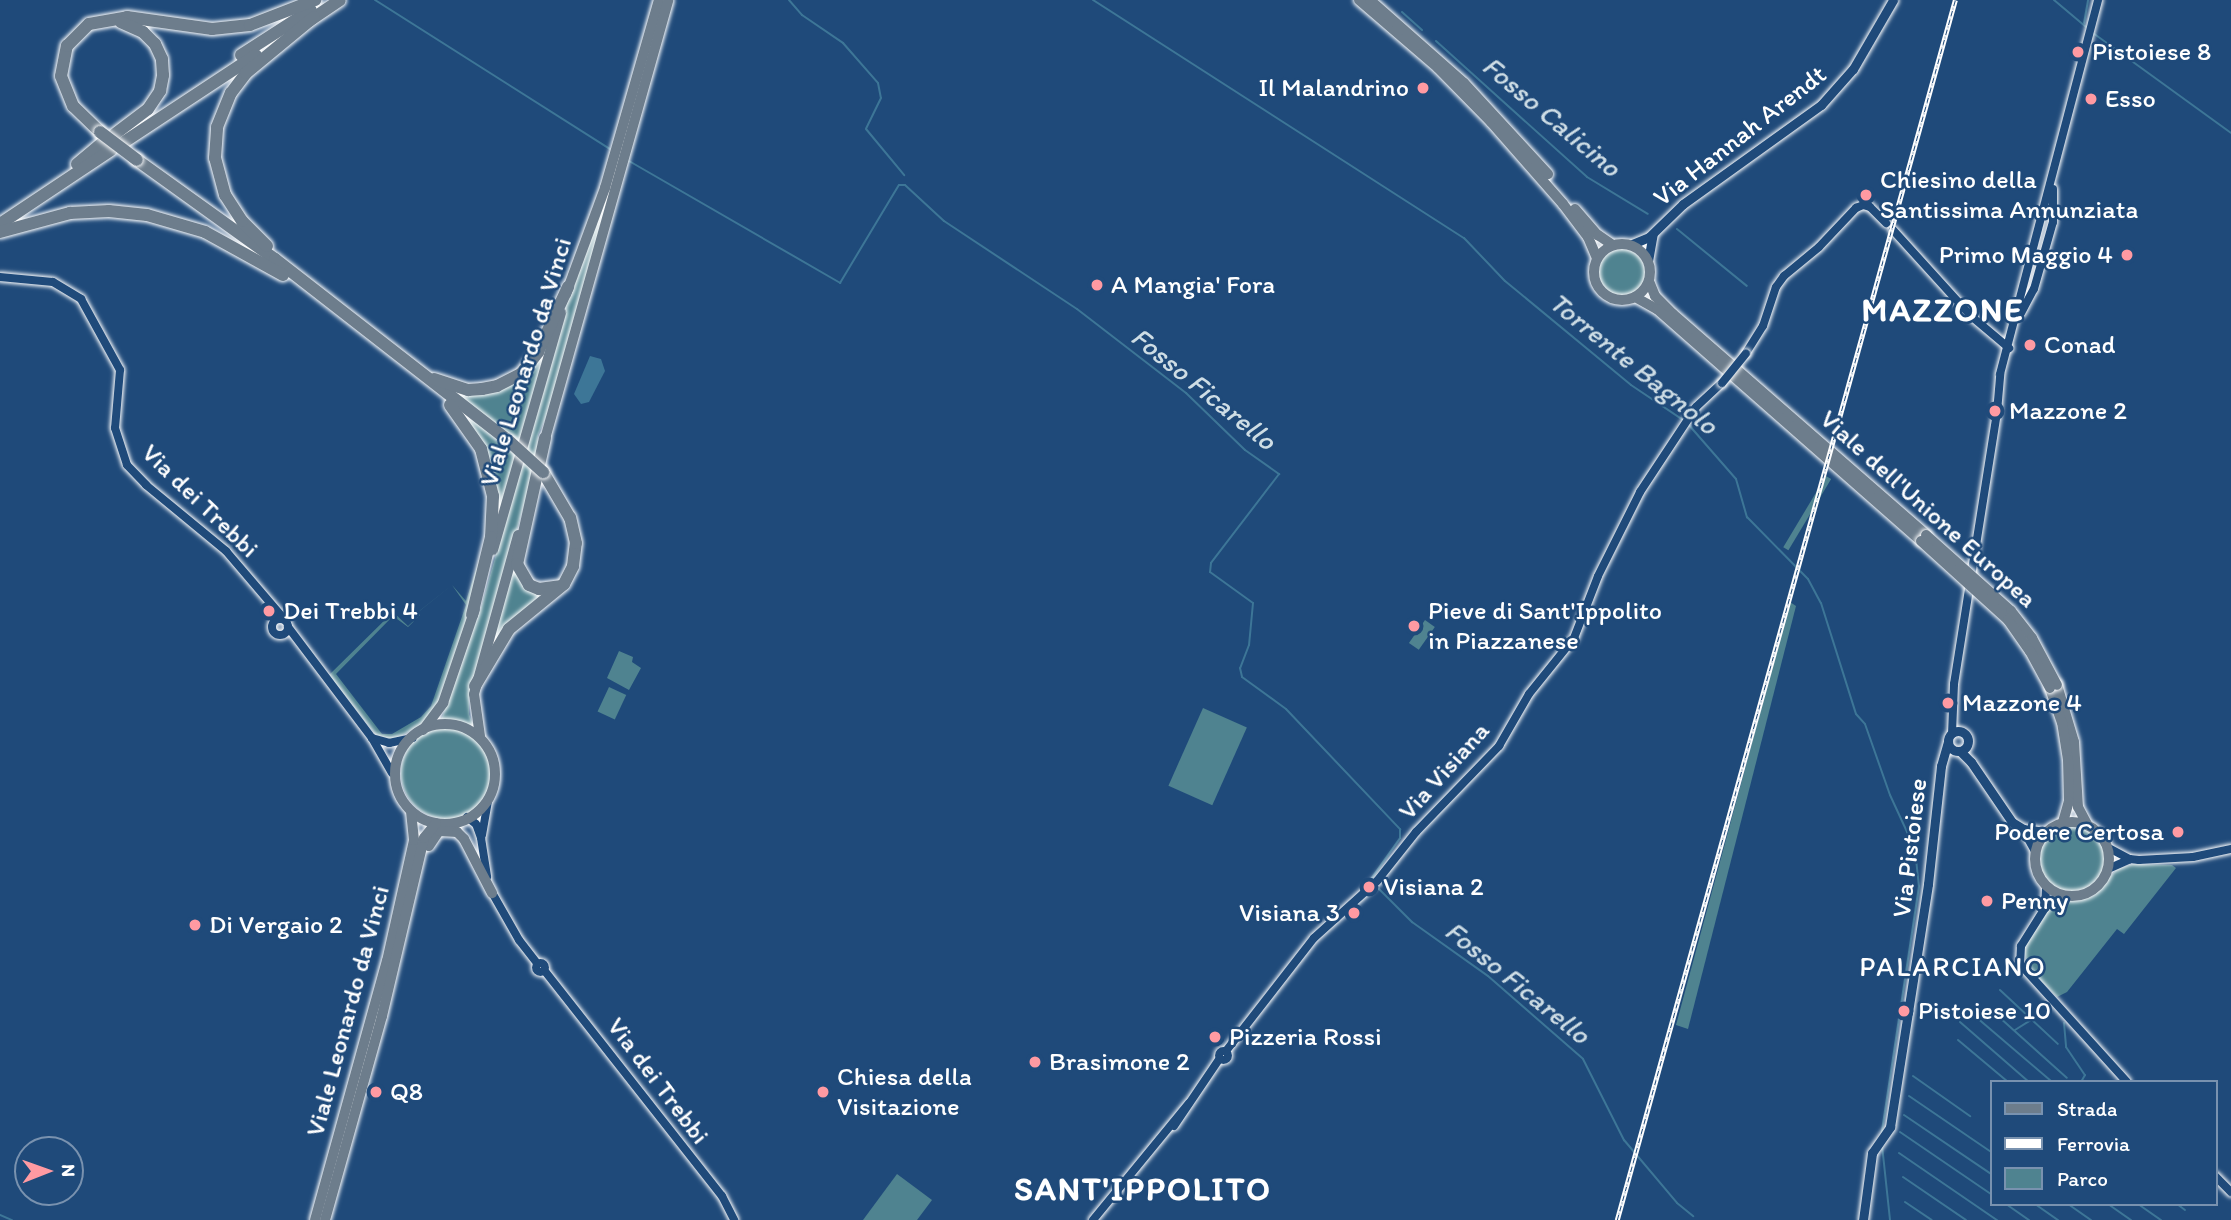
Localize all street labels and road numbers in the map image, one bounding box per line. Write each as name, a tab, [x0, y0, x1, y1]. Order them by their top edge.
street label: Via Hannah Arendt	[1648, 59, 1832, 213]
street label: Viale Leonardo da Vinci	[473, 233, 579, 491]
street label: Viale dell'Unione Europea	[1813, 403, 2043, 615]
street label: Via dei Trebbi	[136, 438, 264, 564]
street label: Via Visiana	[1392, 715, 1496, 827]
street label: Via Pistoiese	[1886, 777, 1934, 919]
street label: Viale Leonardo da Vinci	[299, 882, 397, 1140]
street label: Via dei Trebbi	[601, 1012, 715, 1150]

